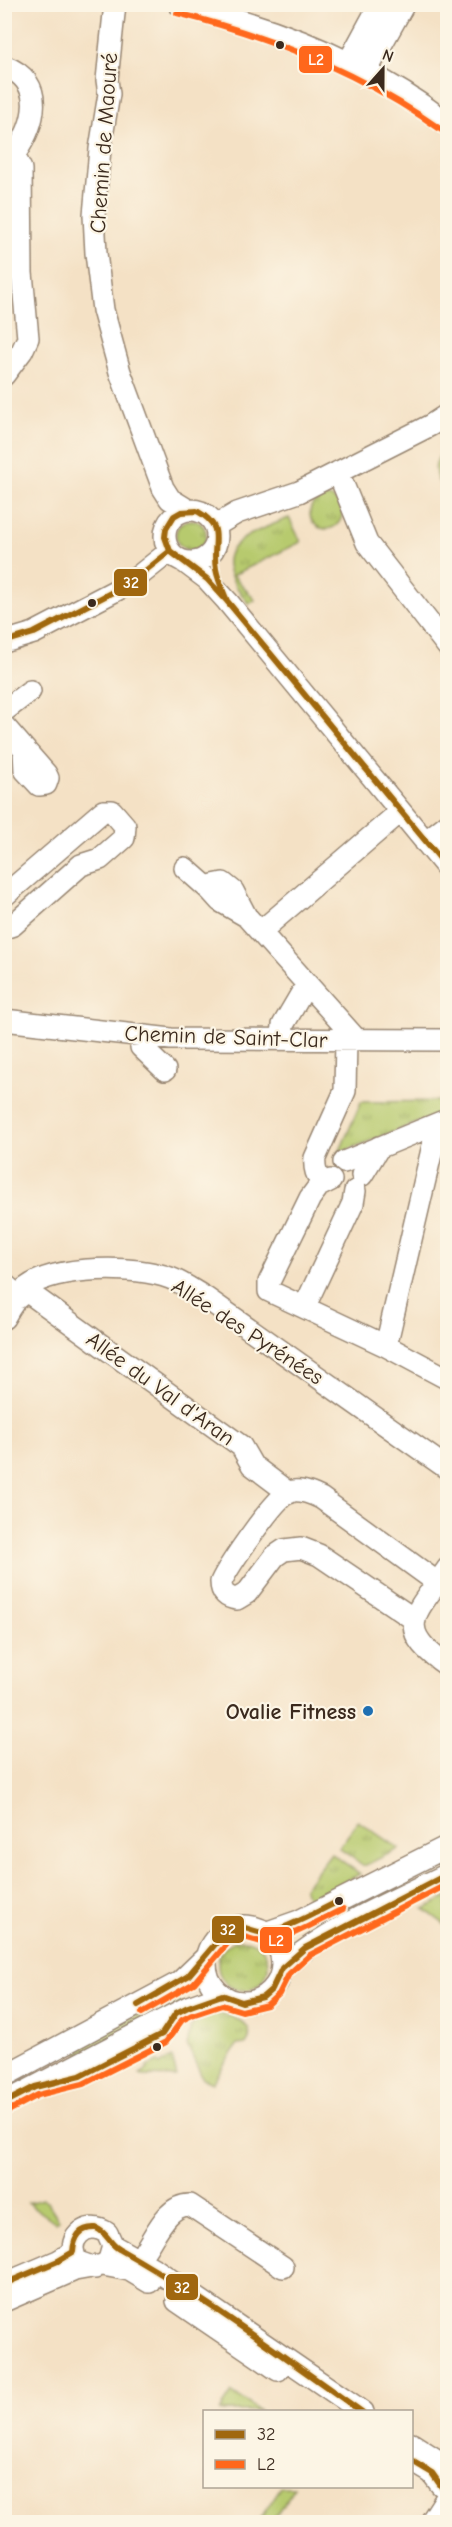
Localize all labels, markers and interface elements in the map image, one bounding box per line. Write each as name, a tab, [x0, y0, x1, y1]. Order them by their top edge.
unlabelled marker	[274, 39, 286, 51]
north arrow	[353, 39, 413, 99]
line badge: L2	[298, 45, 333, 74]
text: N	[380, 46, 396, 66]
text: L2	[308, 51, 324, 69]
street label: Chemin de Maouré	[85, 52, 123, 234]
line badge: 32	[113, 568, 148, 597]
text: 32	[123, 574, 139, 592]
unlabelled marker	[86, 597, 98, 609]
street label: Chemin de Saint-Clar	[124, 1020, 328, 1054]
street label: Allée des Pyrénées	[167, 1273, 328, 1391]
street label: Allée du Val d'Aran	[81, 1326, 240, 1451]
place label: Ovalie Fitness	[226, 1699, 356, 1725]
marker: Ovalie Fitness	[361, 1704, 375, 1718]
unlabelled marker	[333, 1895, 345, 1907]
line badge: 32	[211, 1915, 245, 1944]
text: 32	[220, 1921, 236, 1939]
line badge: L2	[259, 1926, 293, 1954]
text: L2	[268, 1932, 284, 1950]
unlabelled marker	[151, 2041, 163, 2053]
line badge: 32	[165, 2273, 199, 2301]
text: 32	[174, 2279, 190, 2297]
legend	[203, 2410, 413, 2488]
text: 32	[257, 2424, 276, 2445]
text: L2	[257, 2454, 275, 2475]

